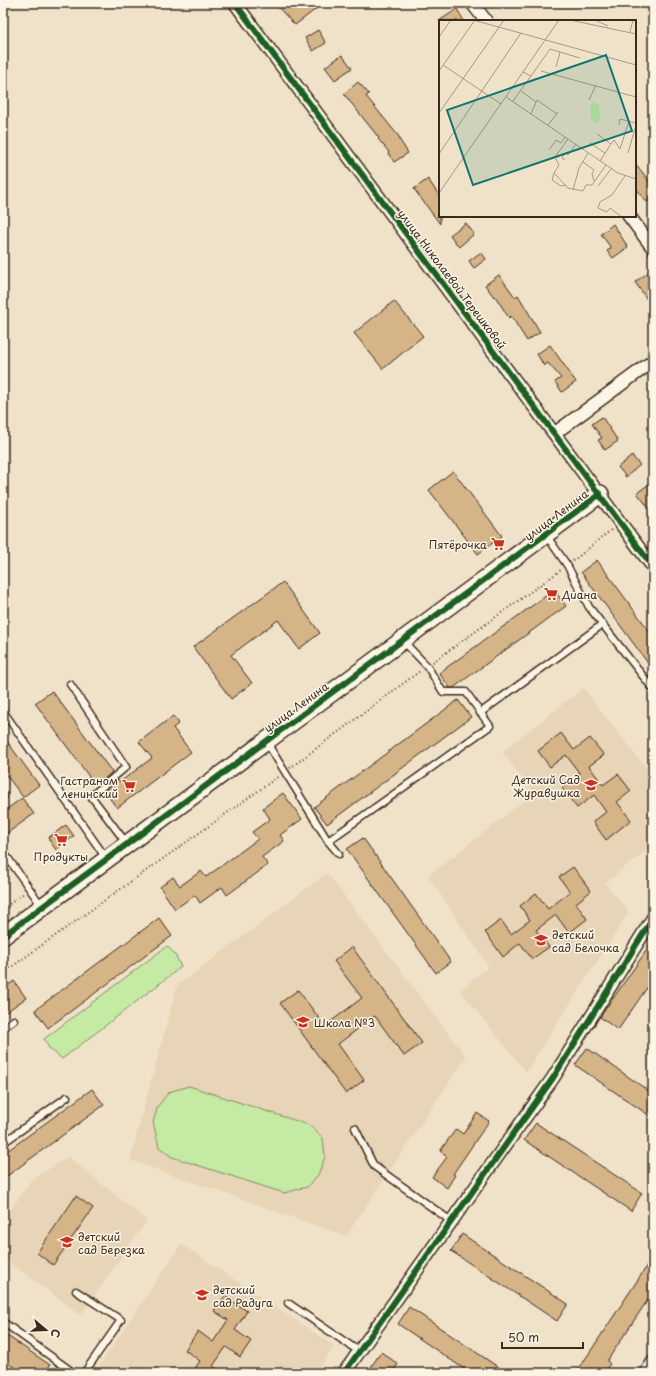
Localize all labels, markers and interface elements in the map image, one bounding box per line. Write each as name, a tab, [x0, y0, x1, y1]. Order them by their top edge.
inset map	[439, 20, 636, 217]
street label: улица Николаевой Терешковой	[394, 206, 510, 352]
street label: улица Ленина	[520, 485, 592, 545]
place label: Пятёрочка	[429, 536, 487, 553]
supermarket icon: Пятёрочка	[490, 536, 506, 552]
supermarket icon: Диана	[543, 586, 559, 602]
place label: Диана	[561, 586, 597, 603]
street label: улица Ленина	[260, 678, 332, 736]
place label: Детский Сад Журавушка	[511, 771, 580, 801]
place label: Гастраном ленинский	[60, 772, 118, 802]
school or university icon: Детский Сад Журавушка	[583, 777, 599, 793]
supermarket icon: Гастраном ленинский	[121, 778, 137, 794]
supermarket icon: Продукты	[53, 832, 69, 848]
place label: Продукты	[34, 848, 88, 865]
place label: детский сад Белочка	[552, 926, 619, 956]
school or university icon: детский сад Белочка	[533, 932, 549, 948]
school or university icon: Школа №3	[295, 1014, 311, 1030]
place label: Школа №3	[314, 1014, 375, 1031]
place label: детский сад Березка	[78, 1228, 145, 1258]
school or university icon: детский сад Березка	[59, 1234, 75, 1250]
place label: детский сад Радуга	[213, 1281, 273, 1311]
school or university icon: детский сад Радуга	[194, 1287, 210, 1303]
north arrow	[26, 1310, 66, 1350]
scale bar	[502, 1324, 583, 1350]
text: С	[47, 1327, 65, 1340]
text: 50 m	[508, 1328, 539, 1346]

